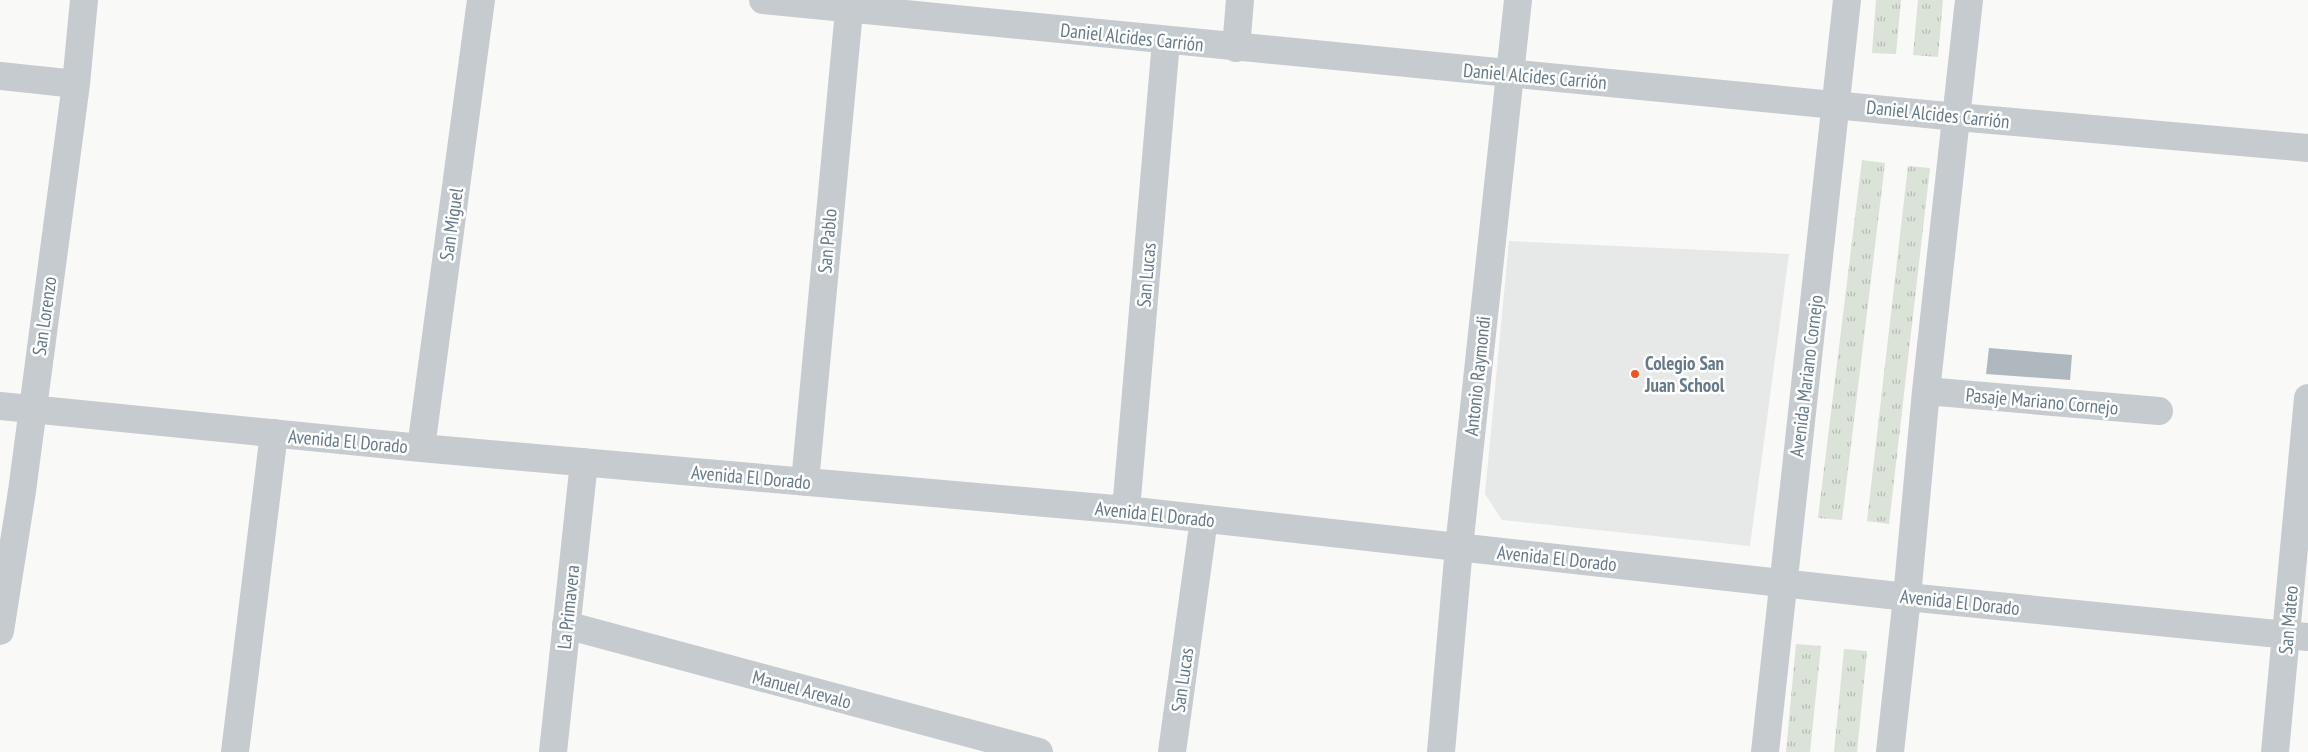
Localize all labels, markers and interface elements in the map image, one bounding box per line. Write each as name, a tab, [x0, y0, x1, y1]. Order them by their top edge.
street label: Daniel Alcides Carrión	[1059, 18, 1205, 56]
street label: Daniel Alcides Carrión	[1462, 58, 1608, 94]
street label: Daniel Alcides Carrión	[1865, 95, 2011, 133]
street label: San Miguel	[434, 186, 468, 262]
street label: San Pablo	[812, 208, 842, 274]
street label: San Lucas	[1131, 242, 1161, 308]
street label: San Lorenzo	[27, 275, 61, 357]
street label: Avenida Mariano Cornejo	[1784, 294, 1828, 458]
street label: Antonio Raymondi	[1459, 315, 1495, 437]
place label: Colegio San Juan School	[1644, 351, 1725, 397]
marker: Colegio San Juan School	[1629, 368, 1641, 380]
street label: Pasaje Mariano Cornejo	[1965, 382, 2119, 420]
street label: Avenida El Dorado	[287, 424, 409, 458]
street label: Avenida El Dorado	[690, 460, 812, 494]
street label: Avenida El Dorado	[1094, 496, 1216, 532]
street label: Avenida El Dorado	[1496, 540, 1618, 576]
street label: La Primavera	[552, 564, 584, 650]
street label: Avenida El Dorado	[1899, 584, 2021, 620]
street label: San Mateo	[2273, 585, 2303, 655]
street label: San Lucas	[1166, 646, 1198, 714]
street label: Manuel Arevalo	[750, 664, 854, 714]

